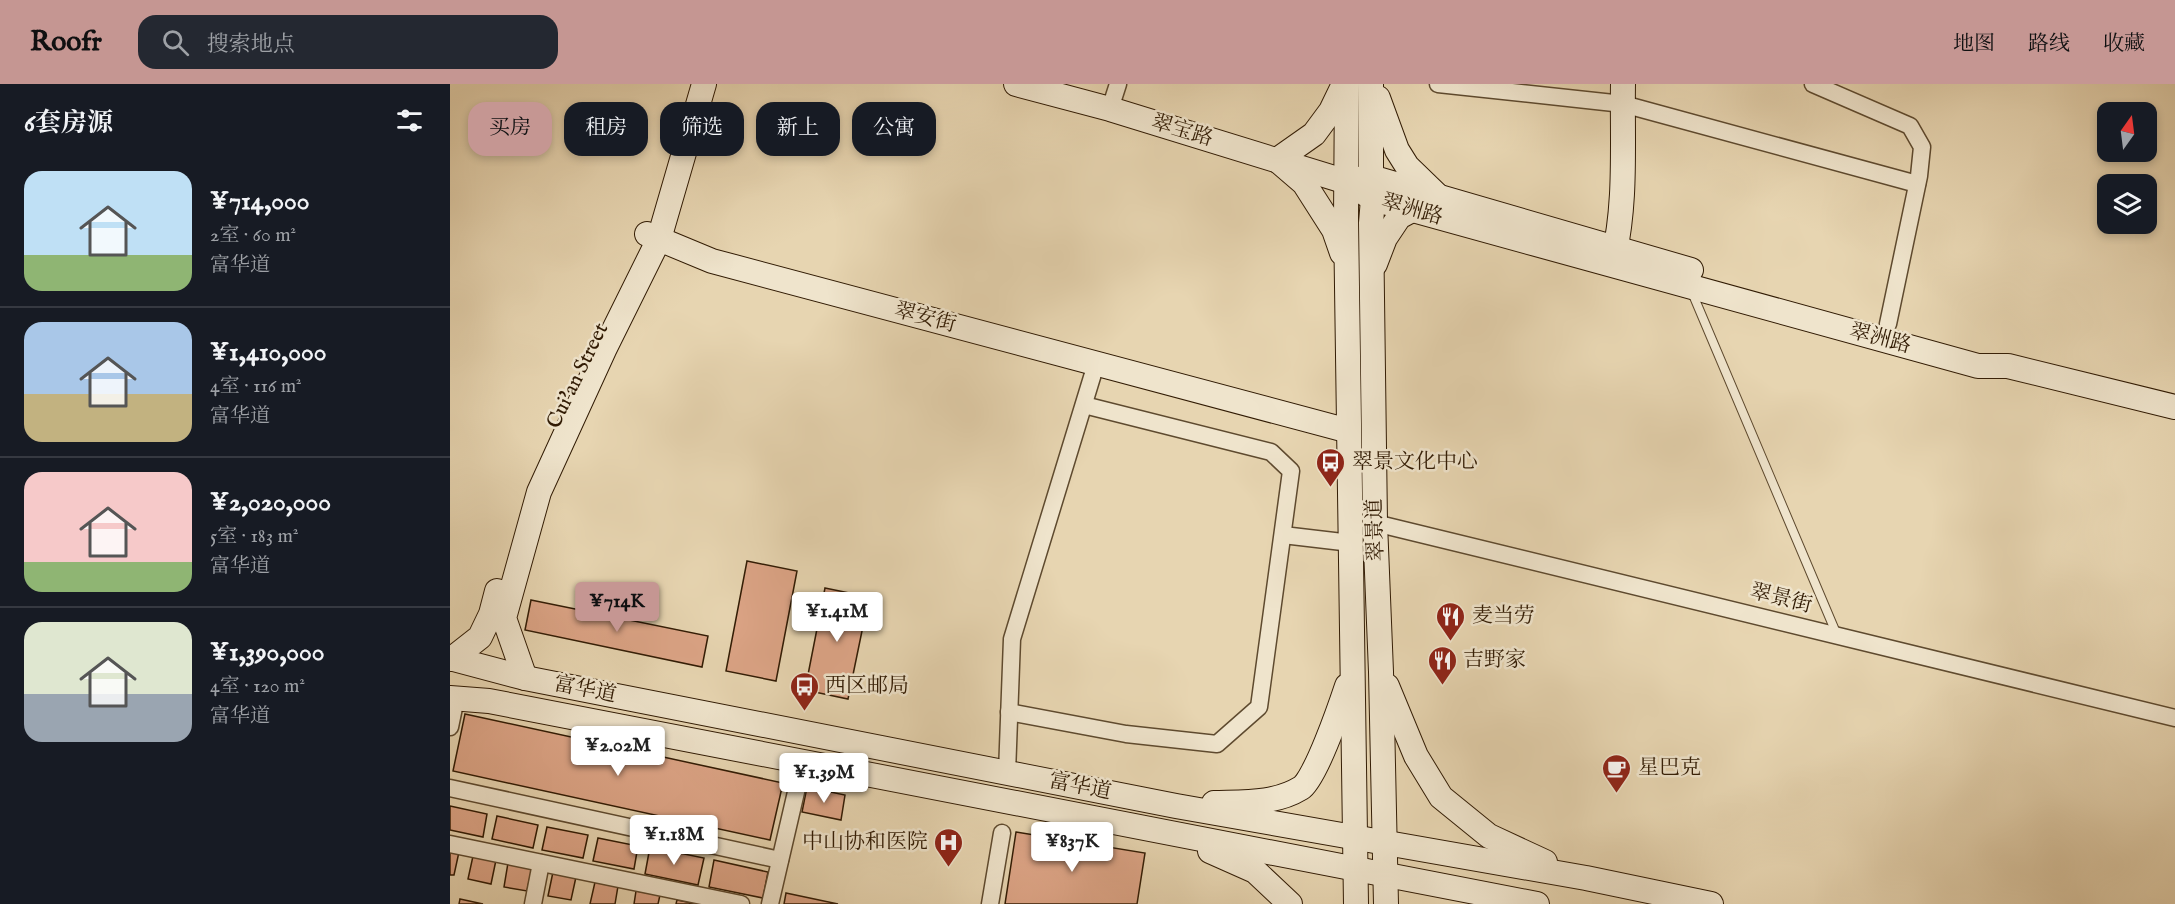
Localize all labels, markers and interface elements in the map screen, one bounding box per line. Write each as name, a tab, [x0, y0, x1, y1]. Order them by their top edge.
search box	[138, 15, 558, 69]
text: Roofr	[30, 25, 102, 60]
icon: search	[159, 26, 192, 59]
text: 搜索地点	[207, 31, 295, 59]
text: 地图	[1953, 31, 1995, 58]
text: 路线	[2028, 31, 2070, 58]
text: 收藏	[2103, 31, 2145, 58]
chip: 买房	[468, 102, 552, 156]
chip: 租房	[564, 102, 648, 156]
chip: 筛选	[660, 102, 744, 156]
chip: 新上	[756, 102, 840, 156]
chip: 公寓	[852, 102, 936, 156]
north arrow	[2097, 102, 2157, 162]
map controls	[2097, 102, 2157, 234]
icon: filters	[393, 104, 426, 137]
text: 6套房源	[24, 107, 113, 140]
street label: 翠宝路	[1148, 109, 1216, 153]
button: layers	[2097, 174, 2157, 234]
text: ¥714,000	[210, 185, 309, 218]
street label: 翠洲路	[1378, 188, 1446, 232]
icon: home	[72, 195, 144, 267]
text: 2室 · 60 m²	[210, 223, 296, 248]
text: 富华道	[210, 253, 270, 278]
street label: 翠安街	[891, 297, 959, 339]
street label: 翠洲路	[1846, 318, 1914, 360]
street label: Cui'an Street	[541, 319, 615, 433]
text: ¥1,410,000	[210, 336, 327, 369]
icon: home	[72, 346, 144, 418]
text: 4室 · 116 m²	[210, 374, 302, 399]
text: 富华道	[210, 404, 270, 429]
bus stop icon: 翠景文化中心	[1315, 446, 1347, 488]
place label: 翠景文化中心	[1352, 449, 1478, 476]
text: ¥2,020,000	[210, 486, 331, 519]
icon: home	[72, 496, 144, 568]
street label: 翠景道	[1361, 498, 1391, 562]
text: 5室 · 183 m²	[210, 524, 299, 549]
text: 富华道	[210, 554, 270, 579]
street label: 翠景街	[1747, 578, 1815, 620]
pin: ¥714K	[575, 582, 659, 633]
text: ¥714K	[589, 589, 645, 614]
pin: ¥1.41M	[788, 592, 886, 643]
text: ¥1.41M	[806, 599, 868, 624]
restaurant icon: 麦当劳	[1435, 600, 1467, 642]
place label: 麦当劳	[1472, 603, 1535, 630]
text: ¥1,390,000	[210, 636, 325, 669]
restaurant icon: 吉野家	[1426, 644, 1458, 686]
icon: home	[72, 646, 144, 718]
place label: 吉野家	[1463, 647, 1526, 674]
bus stop icon: 西区邮局	[788, 670, 820, 712]
street label: 富华道	[552, 671, 618, 709]
place label: 西区邮局	[825, 673, 909, 700]
text: 4室 · 120 m²	[210, 674, 305, 699]
text: 富华道	[210, 704, 270, 729]
pin: ¥2.02M	[569, 726, 667, 777]
text: ¥2.02M	[585, 733, 651, 758]
cafe icon: 星巴克	[1601, 752, 1633, 794]
pin: ¥1.39M	[775, 753, 873, 804]
place label: 星巴克	[1638, 755, 1701, 782]
text: ¥1.39M	[793, 760, 855, 785]
street label: 富华道	[1047, 768, 1113, 806]
pin: ¥1.18M	[625, 815, 723, 866]
text: ¥1.18M	[644, 822, 704, 847]
pin: ¥837K	[1030, 822, 1114, 873]
hospital icon: 中山协和医院	[933, 826, 965, 868]
place label: 中山协和医院	[802, 829, 928, 856]
text: ¥837K	[1045, 829, 1099, 854]

